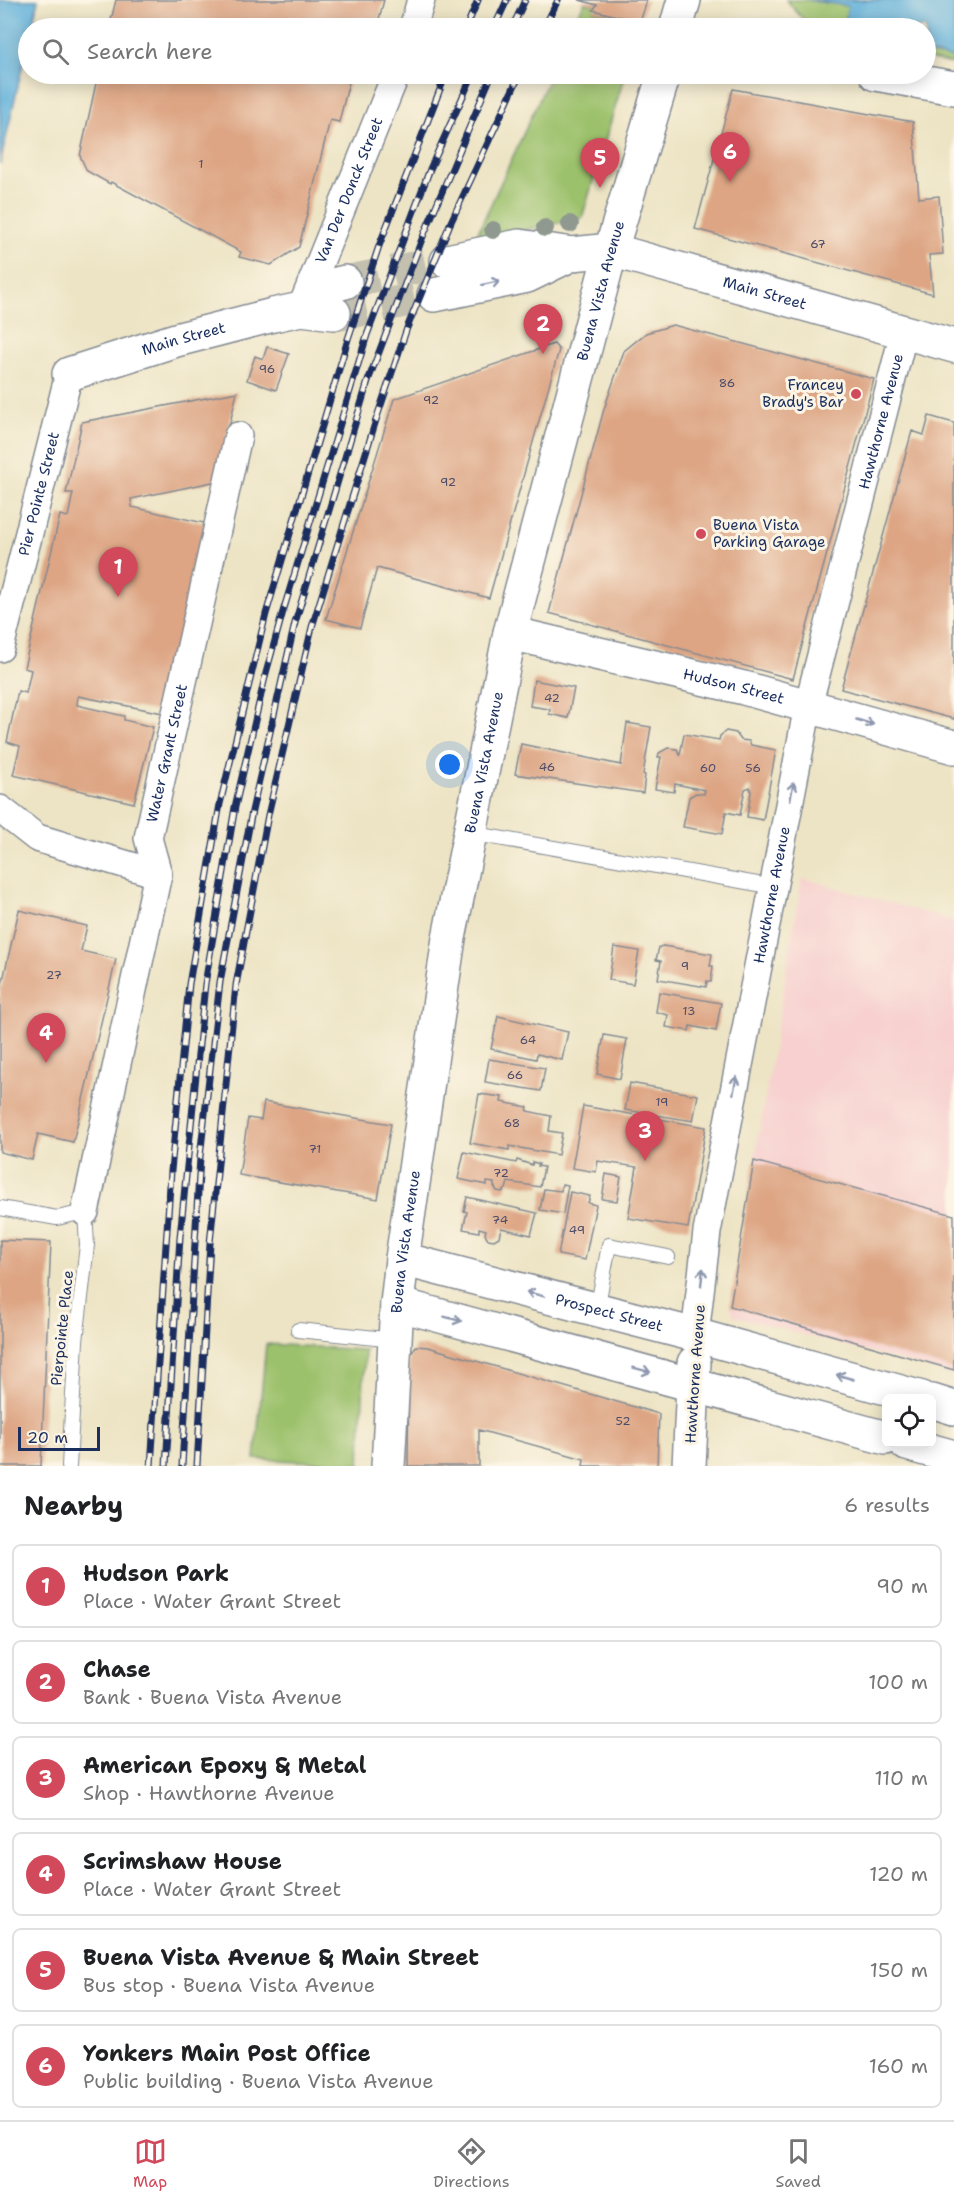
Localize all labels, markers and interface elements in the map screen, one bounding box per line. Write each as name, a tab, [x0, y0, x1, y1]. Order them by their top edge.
search box	[18, 18, 936, 84]
icon: search	[39, 35, 72, 68]
text: Search here	[87, 37, 213, 66]
street label: Van Der Donck Street	[311, 114, 387, 266]
pin: 6	[710, 132, 750, 182]
pin: 5	[580, 138, 620, 188]
house number: 1	[198, 156, 204, 172]
street label: Buena Vista Avenue	[572, 218, 629, 363]
house number: 67	[810, 236, 826, 252]
street label: Main Street	[721, 272, 809, 314]
one-way arrow	[481, 277, 500, 288]
pin: 2	[524, 304, 562, 354]
street label: Main Street	[139, 318, 228, 360]
street label: Hawthorne Avenue	[854, 351, 908, 492]
house number: 96	[259, 361, 275, 377]
house number: 86	[719, 375, 735, 391]
place label: Francey Brady's Bar	[762, 375, 844, 412]
marker: Francey Brady's Bar	[849, 387, 863, 401]
house number: 92	[423, 392, 439, 408]
street label: Pier Pointe Street	[14, 430, 64, 558]
house number: 92	[440, 474, 456, 490]
place label: Buena Vista Parking Garage	[713, 515, 826, 552]
marker: Buena Vista Parking Garage	[694, 527, 708, 541]
pin: 1	[98, 548, 138, 597]
street label: Hudson Street	[681, 664, 787, 709]
street label: Water Grant Street	[142, 682, 192, 824]
street label: Buena Vista Avenue	[460, 690, 508, 835]
house number: 42	[544, 690, 560, 706]
one-way arrow	[855, 717, 874, 728]
your location	[435, 750, 464, 779]
house number: 46	[539, 759, 555, 775]
house number: 60	[700, 760, 716, 776]
house number: 56	[745, 760, 761, 776]
one-way arrow	[787, 781, 798, 801]
street label: Hawthorne Avenue	[749, 824, 795, 965]
house number: 9	[681, 958, 689, 974]
house number: 27	[46, 967, 62, 983]
house number: 13	[683, 1003, 695, 1019]
pin: 4	[26, 1014, 66, 1063]
house number: 64	[520, 1032, 536, 1048]
house number: 66	[507, 1067, 523, 1083]
one-way arrow	[730, 1076, 741, 1096]
house number: 19	[656, 1094, 668, 1110]
pin: 3	[626, 1112, 664, 1161]
house number: 68	[504, 1115, 520, 1131]
house number: 71	[309, 1141, 321, 1157]
house number: 72	[493, 1165, 509, 1181]
street label: Buena Vista Avenue	[386, 1169, 425, 1314]
house number: 74	[492, 1212, 508, 1228]
house number: 49	[569, 1222, 585, 1238]
one-way arrow	[697, 1268, 708, 1288]
street label: Pierpointe Place	[46, 1269, 78, 1387]
one-way arrow	[526, 1287, 545, 1299]
street label: Prospect Street	[553, 1289, 665, 1336]
street label: Hawthorne Avenue	[680, 1304, 710, 1444]
one-way arrow	[444, 1314, 463, 1326]
one-way arrow	[632, 1365, 651, 1376]
one-way arrow	[836, 1371, 855, 1382]
map controls	[882, 1394, 936, 1448]
button: locate	[882, 1394, 936, 1448]
house number: 52	[615, 1413, 631, 1429]
scale bar	[18, 1424, 100, 1452]
text: 20 m	[27, 1427, 68, 1448]
text: Nearby	[24, 1488, 123, 1523]
text: 6 results	[844, 1492, 930, 1518]
text: Hudson Park	[83, 1559, 229, 1588]
text: 1	[41, 1573, 50, 1599]
text: 90 m	[876, 1573, 928, 1599]
text: Place · Water Grant Street	[83, 1588, 341, 1614]
text: Chase	[83, 1655, 151, 1684]
text: 2	[39, 1669, 53, 1695]
text: 100 m	[868, 1669, 928, 1695]
text: Bank · Buena Vista Avenue	[83, 1684, 342, 1710]
text: American Epoxy & Metal	[83, 1751, 366, 1780]
text: 3	[39, 1765, 53, 1791]
text: 110 m	[874, 1765, 928, 1791]
text: Shop · Hawthorne Avenue	[83, 1780, 335, 1806]
text: Scrimshaw House	[83, 1847, 282, 1876]
text: 4	[39, 1861, 53, 1887]
text: 120 m	[869, 1861, 928, 1887]
text: Place · Water Grant Street	[83, 1876, 341, 1902]
text: Buena Vista Avenue & Main Street	[83, 1943, 479, 1972]
text: 5	[39, 1957, 52, 1983]
text: 150 m	[870, 1957, 928, 1983]
text: Bus stop · Buena Vista Avenue	[83, 1972, 375, 1998]
text: Yonkers Main Post Office	[83, 2039, 371, 2068]
text: 6	[39, 2053, 53, 2079]
text: 160 m	[869, 2053, 928, 2079]
text: Public building · Buena Vista Avenue	[83, 2068, 434, 2094]
tab: Map	[133, 2135, 167, 2192]
tab: Directions	[433, 2135, 510, 2192]
tab: Saved	[776, 2135, 821, 2192]

